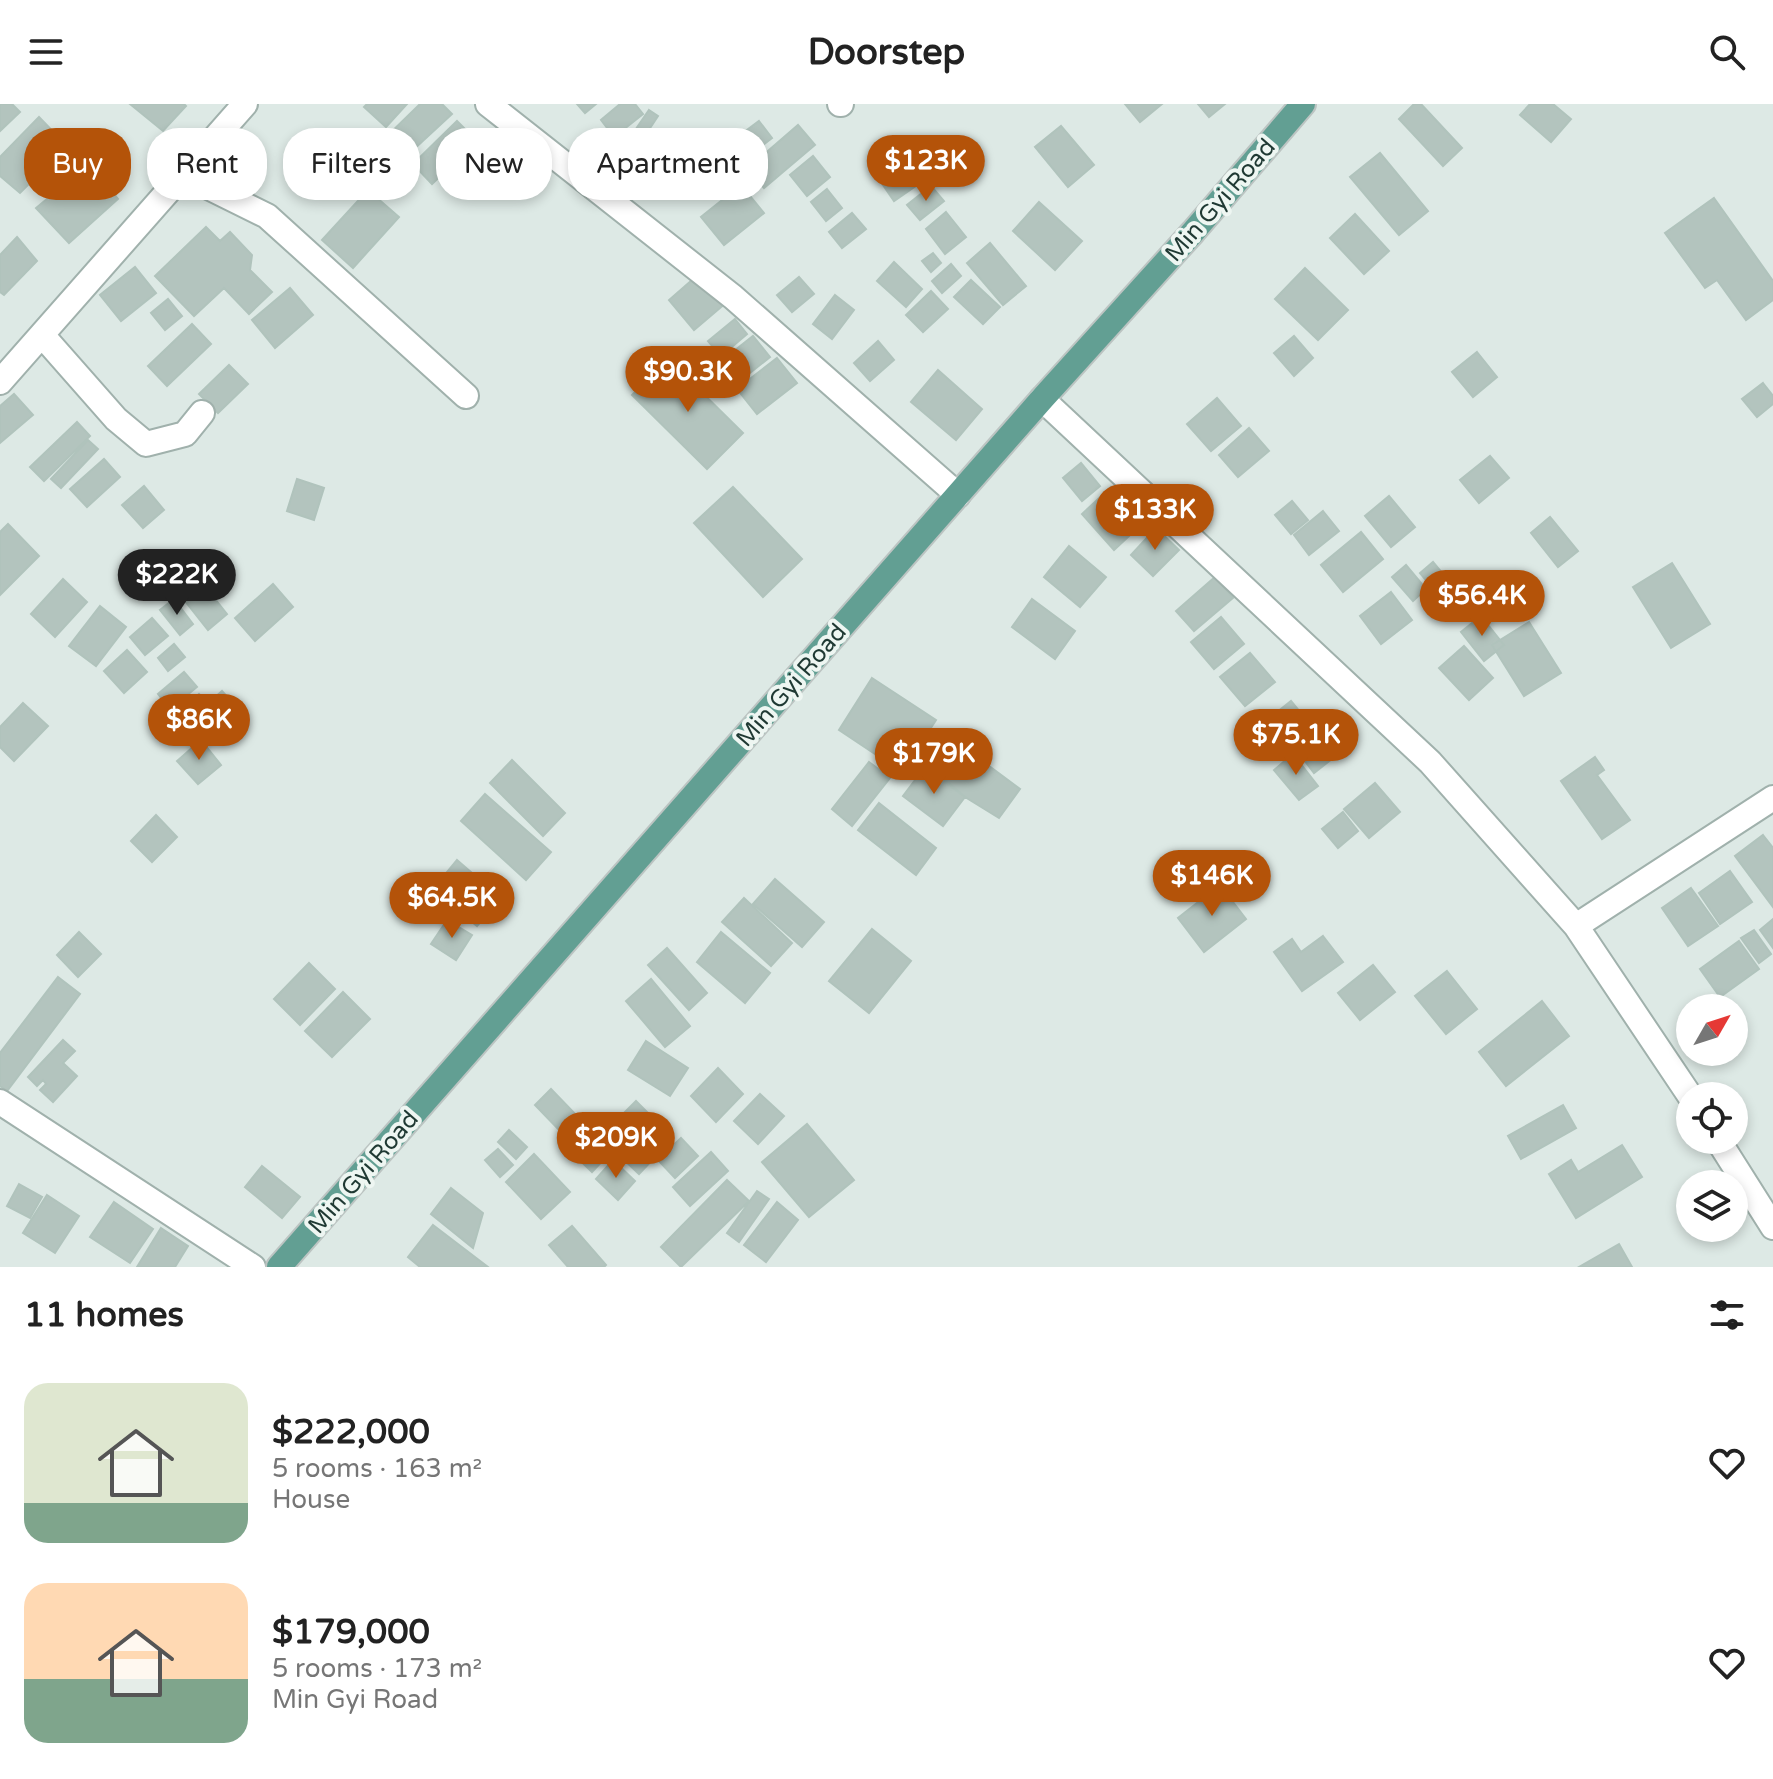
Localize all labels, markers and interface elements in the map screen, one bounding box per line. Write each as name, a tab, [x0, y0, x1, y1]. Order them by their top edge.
icon: menu	[24, 30, 68, 74]
icon: search	[1705, 30, 1749, 74]
text: Doorstep	[808, 31, 965, 74]
chip: Buy	[24, 128, 131, 200]
chip: Rent	[147, 128, 267, 200]
chip: Filters	[283, 128, 420, 200]
chip: New	[436, 128, 552, 200]
chip: Apartment	[568, 128, 768, 200]
street label: Min Gyi Road	[1159, 133, 1282, 268]
pin: $123K	[870, 135, 982, 203]
text: $123K	[885, 145, 967, 176]
pin: $90.3K	[623, 346, 753, 414]
text: $90.3K	[643, 356, 733, 387]
pin: $133K	[1099, 484, 1211, 552]
text: $133K	[1114, 494, 1196, 525]
pin: $222K	[121, 549, 233, 617]
text: $222K	[136, 559, 218, 590]
pin: $56.4K	[1417, 570, 1547, 638]
text: $56.4K	[1438, 580, 1526, 611]
street label: Min Gyi Road	[730, 618, 853, 753]
pin: $86K	[152, 694, 246, 762]
text: $86K	[166, 704, 232, 735]
pin: $75.1K	[1231, 709, 1361, 777]
text: $75.1K	[1252, 719, 1340, 750]
pin: $179K	[878, 728, 990, 796]
text: $179K	[893, 738, 975, 769]
pin: $146K	[1156, 850, 1268, 918]
text: $146K	[1171, 860, 1253, 891]
pin: $64.5K	[387, 872, 517, 940]
text: $64.5K	[407, 882, 497, 913]
north arrow	[1676, 994, 1748, 1066]
map controls	[1676, 994, 1748, 1242]
button: locate	[1676, 1082, 1748, 1154]
street label: Min Gyi Road	[302, 1105, 425, 1240]
pin: $209K	[560, 1112, 672, 1180]
text: $209K	[575, 1122, 657, 1153]
button: layers	[1676, 1170, 1748, 1242]
icon: filters	[1705, 1293, 1749, 1337]
text: 11 homes	[24, 1295, 184, 1336]
text: $222,000	[272, 1412, 430, 1453]
icon: home	[88, 1415, 184, 1511]
icon: heart	[1705, 1441, 1749, 1485]
text: 5 rooms · 163 m²	[272, 1453, 482, 1484]
text: House	[272, 1484, 350, 1515]
text: $179,000	[272, 1612, 430, 1653]
icon: home	[88, 1615, 184, 1711]
icon: heart	[1705, 1641, 1749, 1685]
text: 5 rooms · 173 m²	[272, 1653, 482, 1684]
text: Min Gyi Road	[272, 1684, 438, 1715]

